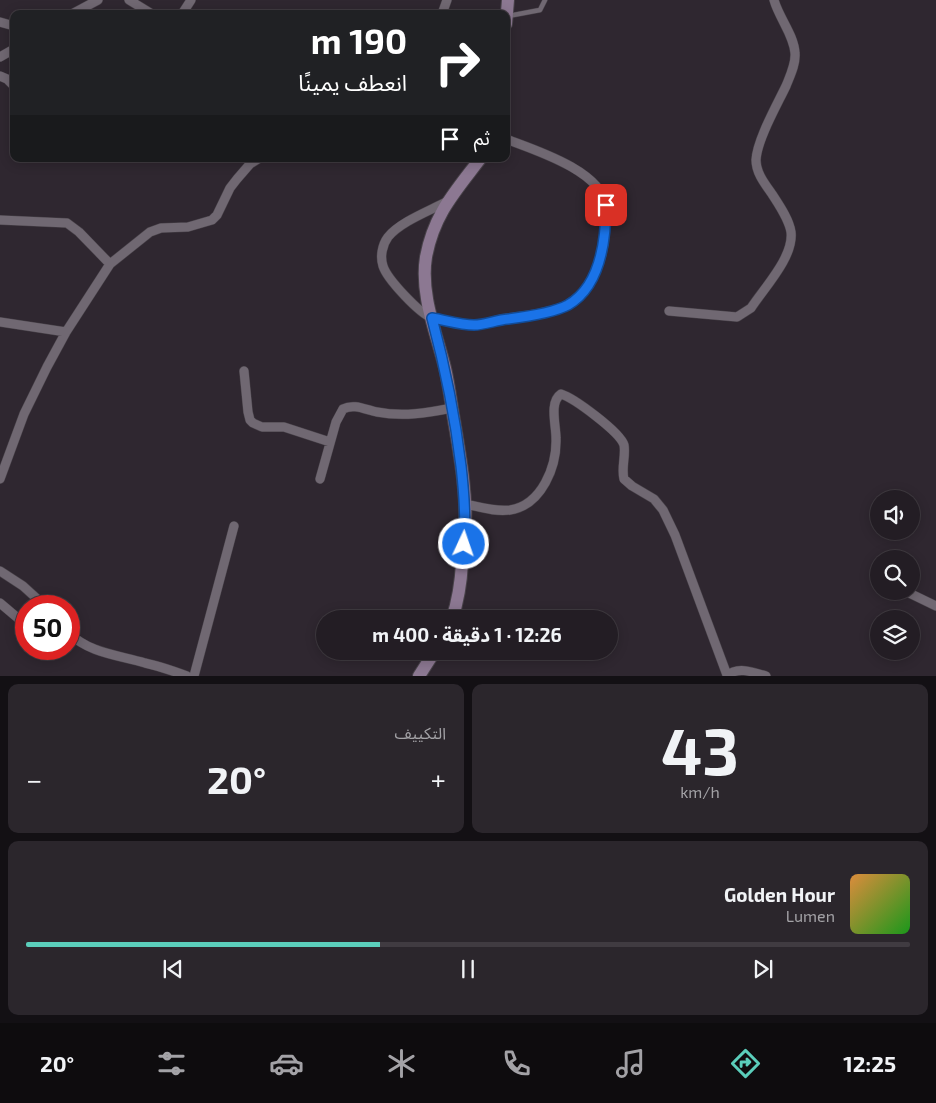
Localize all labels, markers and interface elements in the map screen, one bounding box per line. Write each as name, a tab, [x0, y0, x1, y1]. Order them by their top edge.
text: 190 m	[311, 19, 407, 61]
icon: right	[425, 30, 490, 95]
text: انعطف يمينًا	[298, 69, 407, 95]
icon: arrive	[436, 125, 464, 153]
text: ثم	[474, 126, 490, 149]
pin	[585, 184, 627, 226]
icon: arrive	[592, 191, 620, 219]
map controls	[870, 490, 920, 660]
button: sound	[870, 490, 920, 540]
position arrow	[437, 517, 489, 569]
button: search	[870, 550, 920, 600]
speed limit sign: 50	[15, 595, 80, 660]
button: layers	[870, 610, 920, 660]
text: 12:26 · 1 دقيقة · 400 m	[372, 623, 562, 646]
text: 43	[661, 710, 739, 788]
text: التكييف	[394, 723, 446, 742]
text: 20°	[207, 756, 266, 802]
text: −	[26, 762, 42, 796]
text: +	[431, 762, 446, 796]
text: km/h	[680, 782, 720, 801]
text: Golden Hour	[724, 883, 835, 906]
text: Lumen	[786, 906, 835, 925]
icon: previous	[159, 955, 187, 983]
icon: pause	[454, 955, 482, 983]
icon: next	[749, 955, 777, 983]
icon: filters	[154, 1046, 189, 1081]
icon: car	[269, 1046, 304, 1081]
icon: climate	[384, 1046, 419, 1081]
icon: phone	[499, 1046, 534, 1081]
icon: music	[613, 1046, 648, 1081]
icon: directions	[728, 1046, 763, 1081]
text: 20°	[40, 1050, 74, 1076]
text: 12:25	[843, 1050, 896, 1076]

